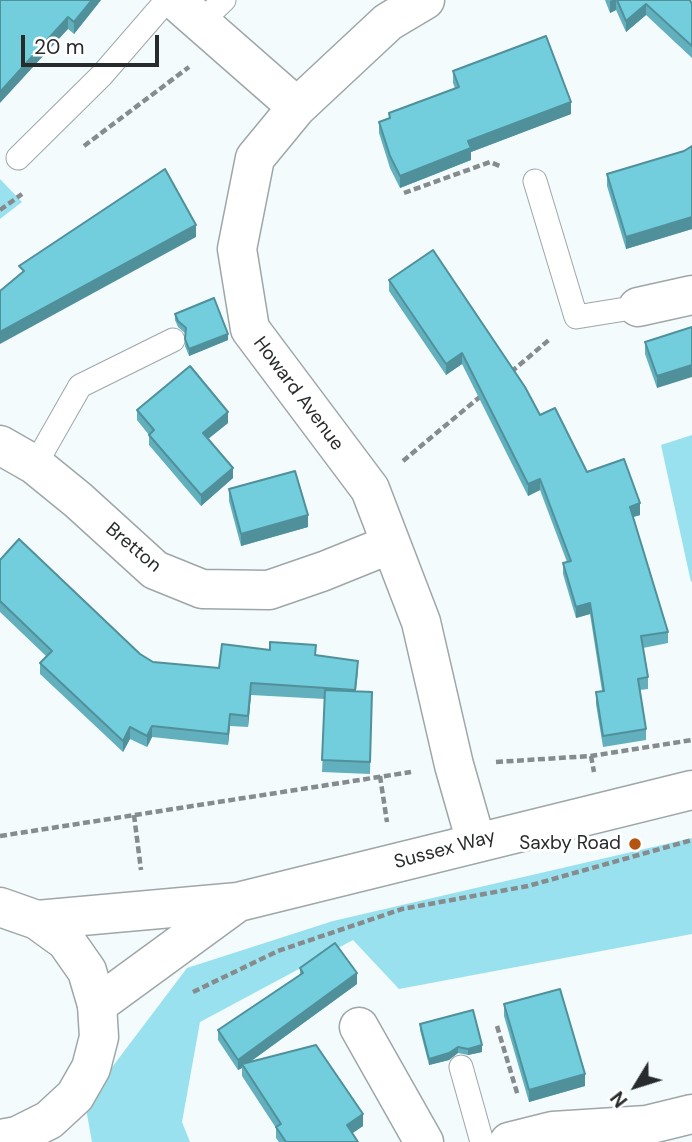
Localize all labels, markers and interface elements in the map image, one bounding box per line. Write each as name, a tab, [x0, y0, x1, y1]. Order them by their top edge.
scale bar	[24, 21, 163, 65]
text: 20 m	[34, 33, 85, 61]
street label: Howard Avenue	[248, 333, 348, 455]
street label: Bretton	[101, 518, 165, 578]
street label: Sussex Way	[392, 826, 498, 874]
place label: Saxby Road	[519, 833, 621, 855]
marker: Saxby Road	[627, 836, 643, 852]
north arrow	[601, 1051, 671, 1121]
text: N	[605, 1086, 633, 1112]

